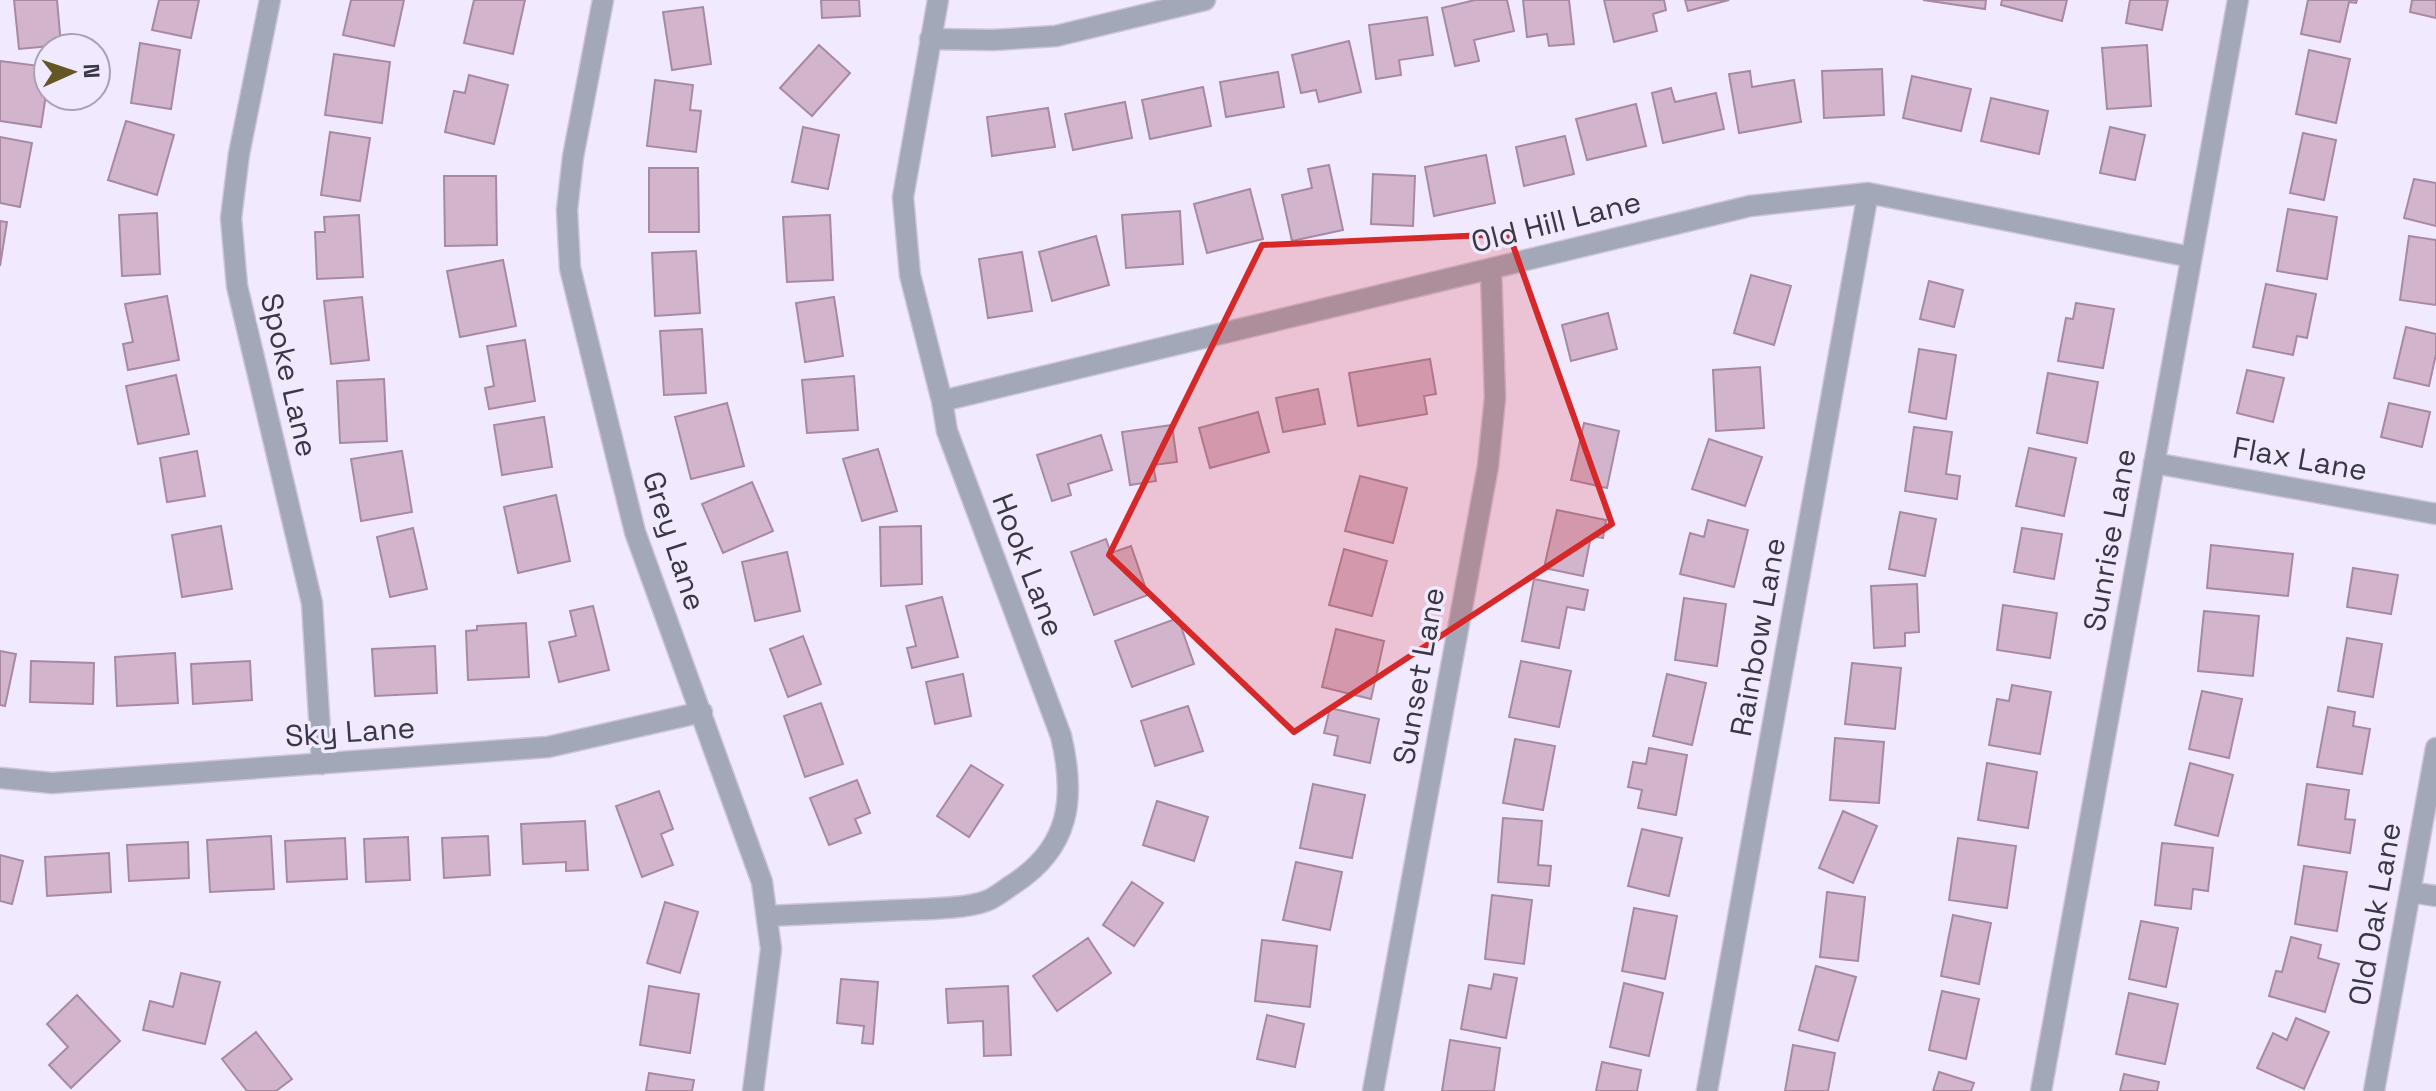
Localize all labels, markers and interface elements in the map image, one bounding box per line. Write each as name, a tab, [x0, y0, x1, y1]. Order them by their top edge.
north arrow	[32, 32, 112, 112]
text: N	[78, 63, 106, 79]
street label: Old Hill Lane	[1467, 182, 1645, 261]
street label: Spoke Lane	[252, 289, 327, 461]
street label: Flax Lane	[2230, 427, 2370, 490]
street label: Sunrise Lane	[2074, 445, 2145, 634]
street label: Grey Lane	[634, 466, 715, 615]
street label: Hook Lane	[983, 488, 1074, 642]
street label: Rainbow Lane	[1721, 535, 1794, 739]
street label: Sunset Lane	[1384, 584, 1453, 768]
street label: Sky Lane	[284, 708, 416, 756]
street label: Old Oak Lane	[2339, 819, 2410, 1009]

